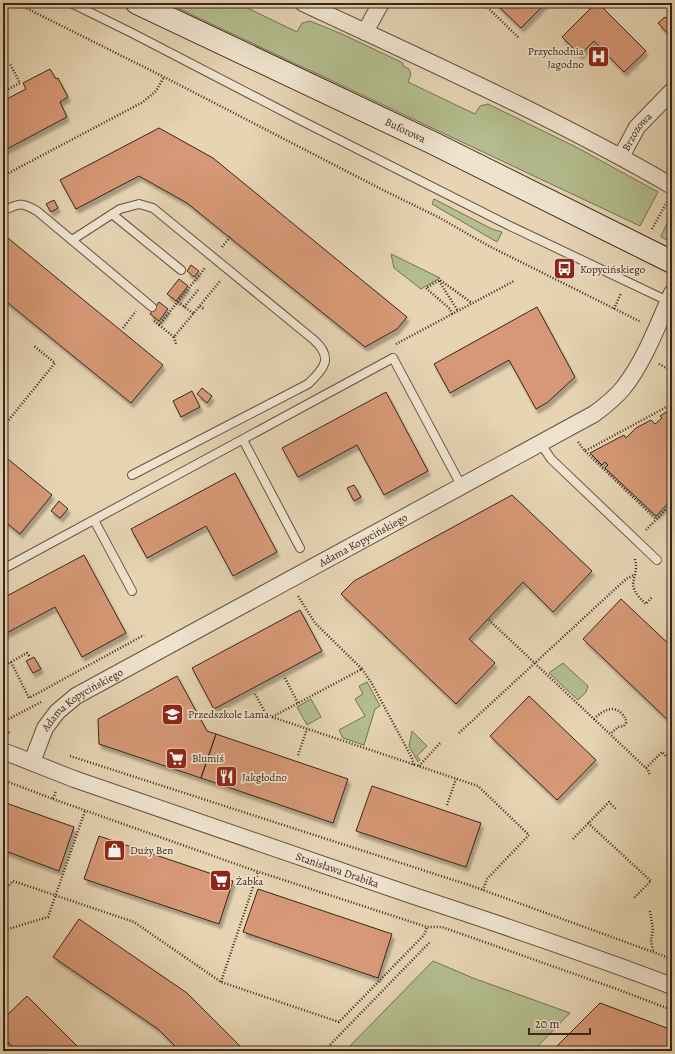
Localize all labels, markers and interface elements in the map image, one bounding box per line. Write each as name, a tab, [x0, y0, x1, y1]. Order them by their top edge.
place label: Przychodnia Jagodno	[528, 44, 585, 72]
hospital icon: Przychodnia Jagodno	[586, 44, 612, 70]
street label: Brzozowa	[618, 108, 656, 154]
street label: Buforowa	[383, 114, 429, 146]
bus stop icon: Kopycińskiego	[551, 256, 577, 282]
place label: Kopycińskiego	[580, 262, 646, 277]
street label: Adama Kopycińskiego	[315, 509, 411, 571]
street label: Adama Kopycińskiego	[37, 664, 126, 735]
school or university icon: Przedszkole Lama	[160, 701, 186, 727]
place label: Przedszkole Lama	[188, 707, 270, 722]
supermarket icon: Blumiś	[163, 745, 189, 771]
place label: Blumiś	[192, 751, 224, 766]
restaurant icon: Jakgłodno	[214, 764, 240, 790]
place label: Jakgłodno	[242, 770, 288, 785]
shop icon: Duży Ben	[101, 837, 127, 863]
place label: Duży Ben	[130, 843, 173, 858]
street label: Stanisława Drabika	[294, 848, 382, 891]
supermarket icon: Żabka	[207, 868, 233, 894]
place label: Żabka	[236, 874, 264, 889]
scale bar	[529, 1010, 590, 1036]
text: 20 m	[535, 1016, 559, 1032]

